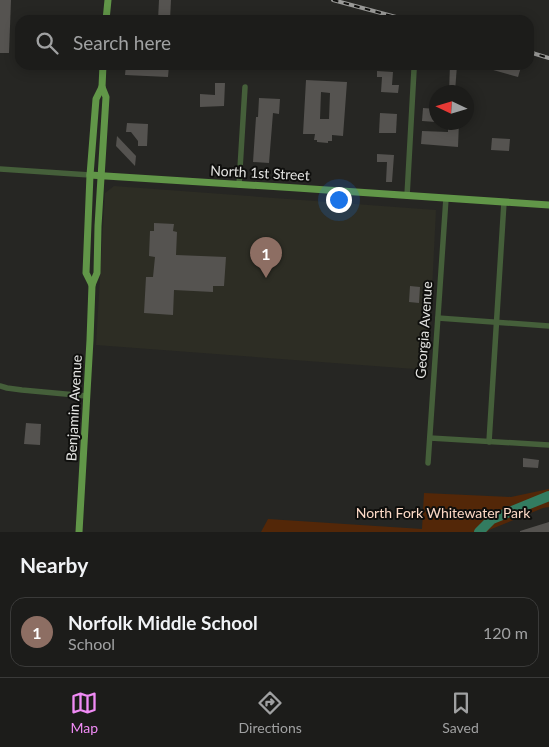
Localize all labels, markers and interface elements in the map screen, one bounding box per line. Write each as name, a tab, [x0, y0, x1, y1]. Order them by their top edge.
search box	[15, 15, 534, 70]
icon: search	[33, 29, 61, 57]
text: Search here	[73, 31, 171, 54]
north arrow	[429, 85, 474, 130]
street label: North 1st Street	[210, 161, 310, 184]
your location	[326, 187, 352, 213]
pin: 1	[250, 237, 282, 278]
street label: Georgia Avenue	[412, 281, 435, 379]
street label: Benjamin Avenue	[62, 354, 85, 462]
park label: North Fork Whitewater Park	[356, 504, 531, 521]
text: Nearby	[20, 552, 88, 577]
text: Norfolk Middle School	[68, 611, 258, 634]
text: 1	[32, 623, 42, 642]
text: 120 m	[483, 623, 528, 642]
text: School	[68, 634, 115, 653]
tab: Map	[70, 689, 98, 736]
tab: Directions	[239, 689, 302, 736]
tab: Saved	[442, 689, 479, 736]

